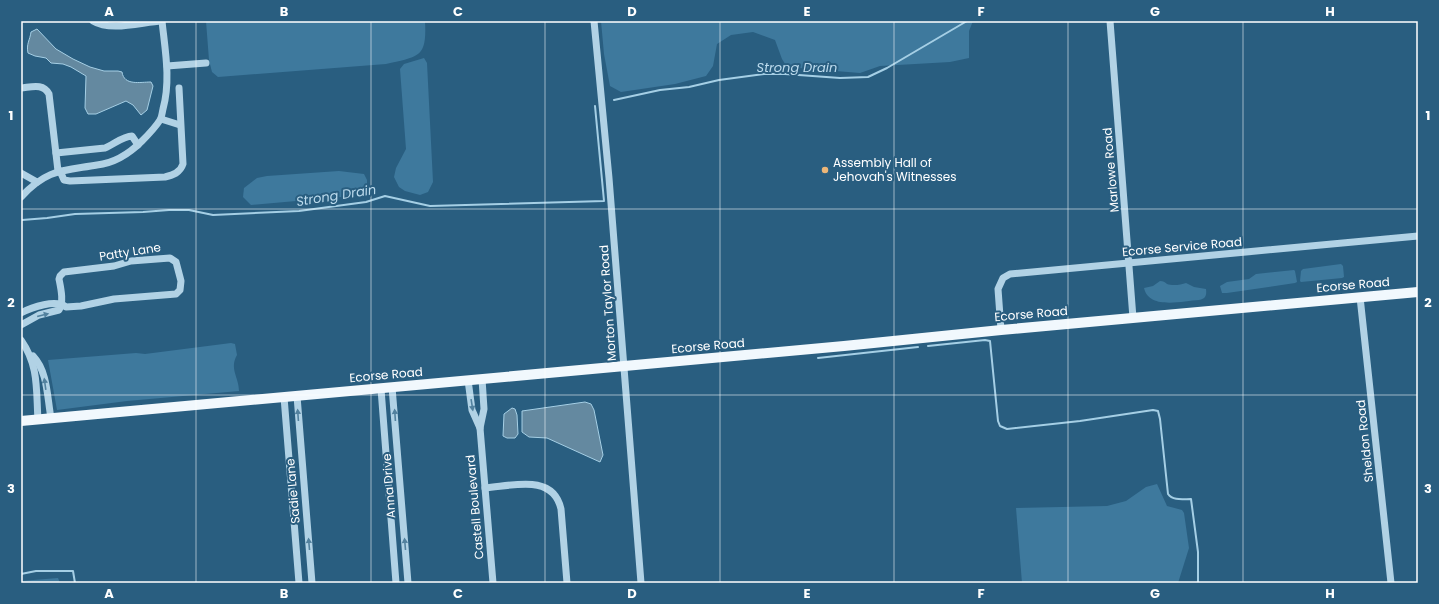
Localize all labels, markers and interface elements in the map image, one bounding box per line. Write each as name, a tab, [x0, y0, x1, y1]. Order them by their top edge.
text: A	[104, 2, 114, 21]
text: B	[280, 2, 289, 21]
text: C	[453, 2, 463, 21]
text: D	[627, 2, 637, 21]
text: E	[803, 2, 811, 21]
text: F	[977, 2, 985, 21]
text: G	[1150, 2, 1160, 21]
text: H	[1325, 2, 1335, 21]
water label: Strong Drain	[757, 58, 837, 77]
text: 1	[9, 106, 13, 125]
text: 1	[1426, 106, 1430, 125]
street label: Marlowe Road	[1098, 127, 1123, 213]
place label: Assembly Hall of Jehovah's Witnesses	[833, 154, 956, 185]
marker: Assembly Hall of Jehovah's Witnesses	[820, 165, 830, 175]
water label: Strong Drain	[295, 180, 377, 211]
street label: Ecorse Service Road	[1121, 233, 1243, 260]
street label: Patty Lane	[98, 238, 162, 265]
street label: Morton Taylor Road	[595, 244, 620, 362]
street label: Ecorse Road	[1315, 273, 1390, 296]
text: 2	[7, 293, 15, 312]
text: 2	[1424, 293, 1432, 312]
street label: Ecorse Road	[993, 302, 1068, 325]
one-way arrow	[37, 311, 49, 317]
street label: Ecorse Road	[670, 334, 745, 357]
street label: Ecorse Road	[348, 363, 423, 386]
one-way arrow	[42, 377, 48, 390]
one-way arrow	[469, 399, 475, 411]
street label: Sheldon Road	[1352, 399, 1377, 483]
one-way arrow	[295, 409, 302, 421]
one-way arrow	[391, 409, 398, 421]
street label: Anna Drive	[378, 453, 399, 519]
street label: Castell Boulevard	[461, 454, 488, 560]
street label: Sadie Lane	[281, 458, 304, 524]
text: 3	[7, 479, 15, 498]
text: 3	[1424, 479, 1432, 498]
one-way arrow	[305, 538, 312, 550]
one-way arrow	[401, 538, 408, 550]
text: A	[104, 584, 114, 603]
text: B	[280, 584, 289, 603]
text: C	[453, 584, 463, 603]
text: D	[627, 584, 637, 603]
text: E	[803, 584, 811, 603]
text: F	[977, 584, 985, 603]
text: G	[1150, 584, 1160, 603]
text: H	[1325, 584, 1335, 603]

